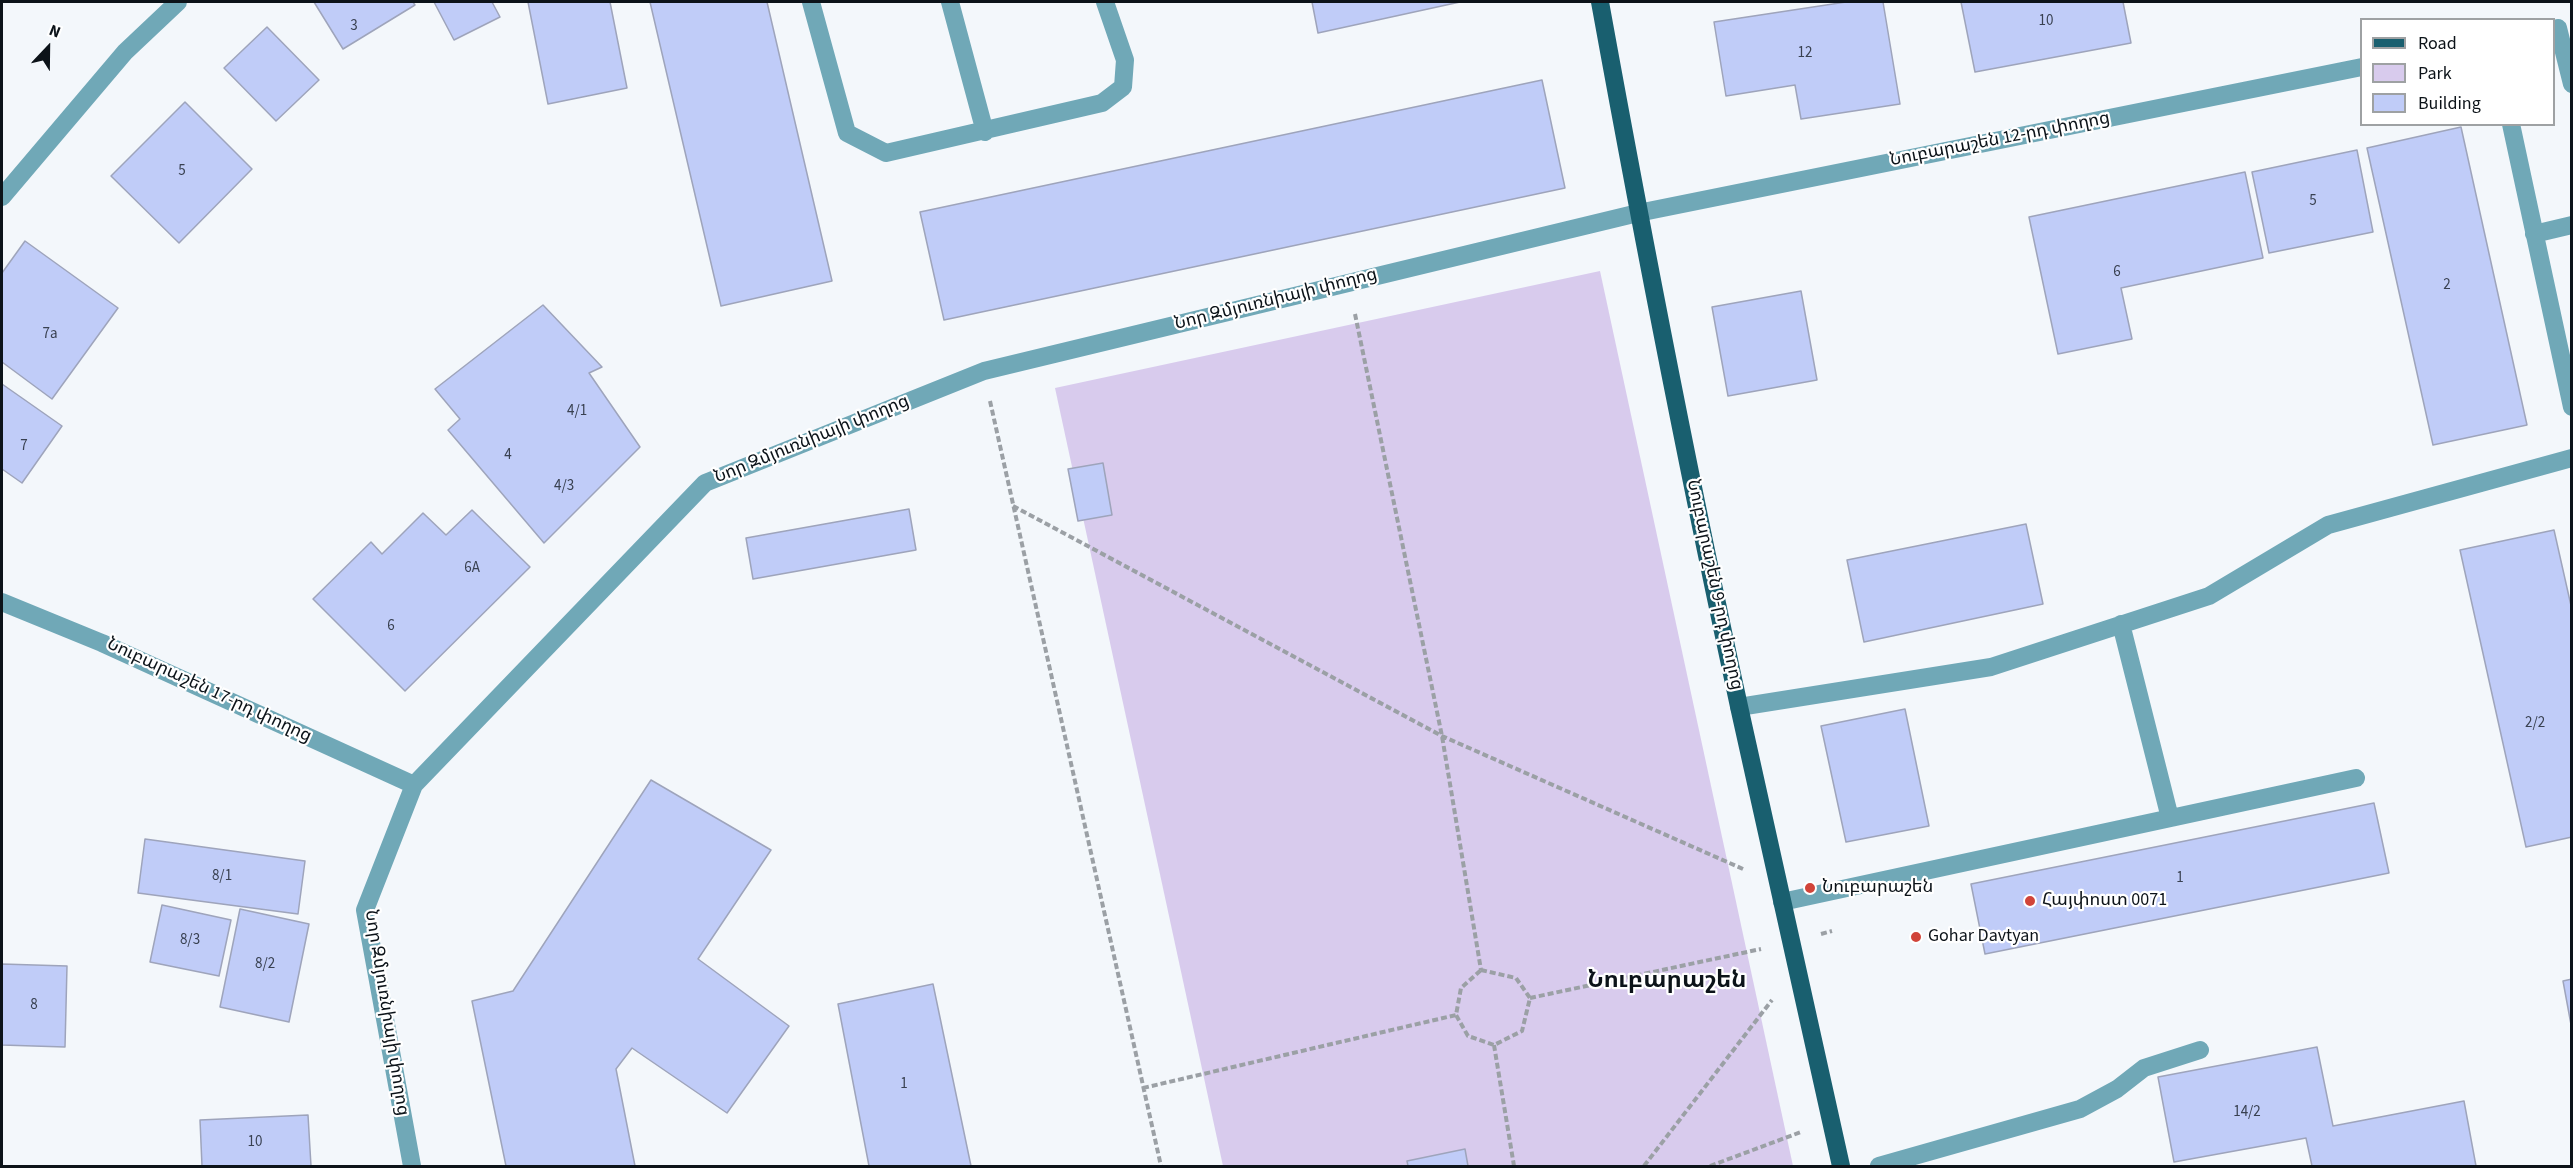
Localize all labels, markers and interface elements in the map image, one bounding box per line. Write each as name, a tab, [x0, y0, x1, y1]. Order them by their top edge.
house number: 10	[2039, 13, 2053, 31]
north arrow	[18, 18, 78, 78]
house number: 3	[350, 18, 358, 36]
legend	[2360, 18, 2555, 126]
text: N	[46, 19, 64, 43]
text: Road	[2418, 31, 2457, 56]
house number: 12	[1798, 45, 1812, 63]
text: Park	[2418, 61, 2452, 86]
text: Building	[2418, 91, 2481, 116]
street label: Նուբարաշեն 12-րդ փողոց	[1888, 108, 2112, 172]
house number: 5	[178, 163, 186, 181]
house number: 5	[2309, 193, 2317, 211]
street label: Նոր Զմյուռնիայի փողոց	[1172, 264, 1380, 336]
house number: 6	[2113, 264, 2121, 282]
house number: 2	[2443, 277, 2451, 295]
house number: 7a	[42, 326, 58, 344]
street label: Նոր Զմյուռնիայի փողոց	[711, 391, 913, 489]
house number: 4/1	[567, 403, 587, 421]
house number: 7	[20, 438, 28, 456]
house number: 4	[504, 447, 512, 465]
house number: 4/3	[554, 478, 574, 496]
street label: Նուբարաշեն 9-րդ փողոց	[1681, 478, 1747, 692]
house number: 6A	[464, 560, 480, 578]
house number: 6	[387, 618, 395, 636]
street label: Նուբարաշեն 17-րդ փողոց	[103, 634, 315, 748]
house number: 2/2	[2525, 715, 2545, 733]
house number: 8/1	[212, 868, 232, 886]
house number: 1	[2176, 870, 2184, 888]
place label: Նուբարաշեն	[1822, 877, 1933, 899]
marker: Նուբարաշեն	[1803, 881, 1817, 895]
place label: Հայփոստ 0071	[2042, 890, 2167, 912]
marker: Հայփոստ 0071	[2023, 894, 2037, 908]
street label: Նոր Զմյուռնիայի փողոց	[359, 909, 413, 1117]
place label: Gohar Davtyan	[1928, 926, 2039, 948]
marker: Gohar Davtyan	[1909, 930, 1923, 944]
house number: 8/3	[180, 932, 200, 950]
house number: 8/2	[255, 956, 275, 974]
district label: Նուբարաշեն	[1587, 968, 1747, 996]
house number: 8	[30, 997, 38, 1015]
house number: 1	[900, 1076, 908, 1094]
house number: 14/2	[2233, 1104, 2261, 1122]
house number: 10	[248, 1134, 262, 1152]

